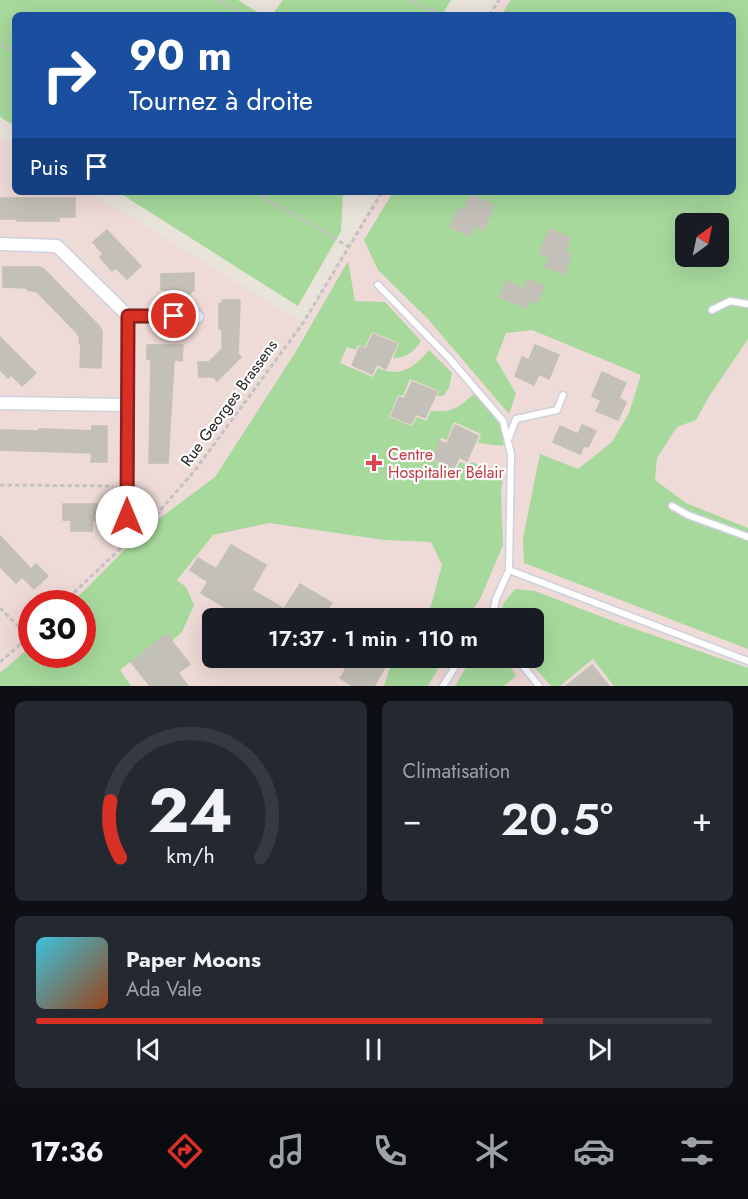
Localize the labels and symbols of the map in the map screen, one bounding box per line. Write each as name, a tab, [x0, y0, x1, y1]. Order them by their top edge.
north arrow	[675, 213, 729, 267]
pin	[148, 290, 199, 341]
street label: Rue Georges Brassens	[175, 335, 283, 471]
place label: Centre Hospitalier Bélair	[388, 443, 505, 484]
marker: Centre Hospitalier Bélair	[365, 454, 383, 472]
position arrow	[95, 485, 159, 549]
speed limit sign: 30	[18, 590, 96, 668]

